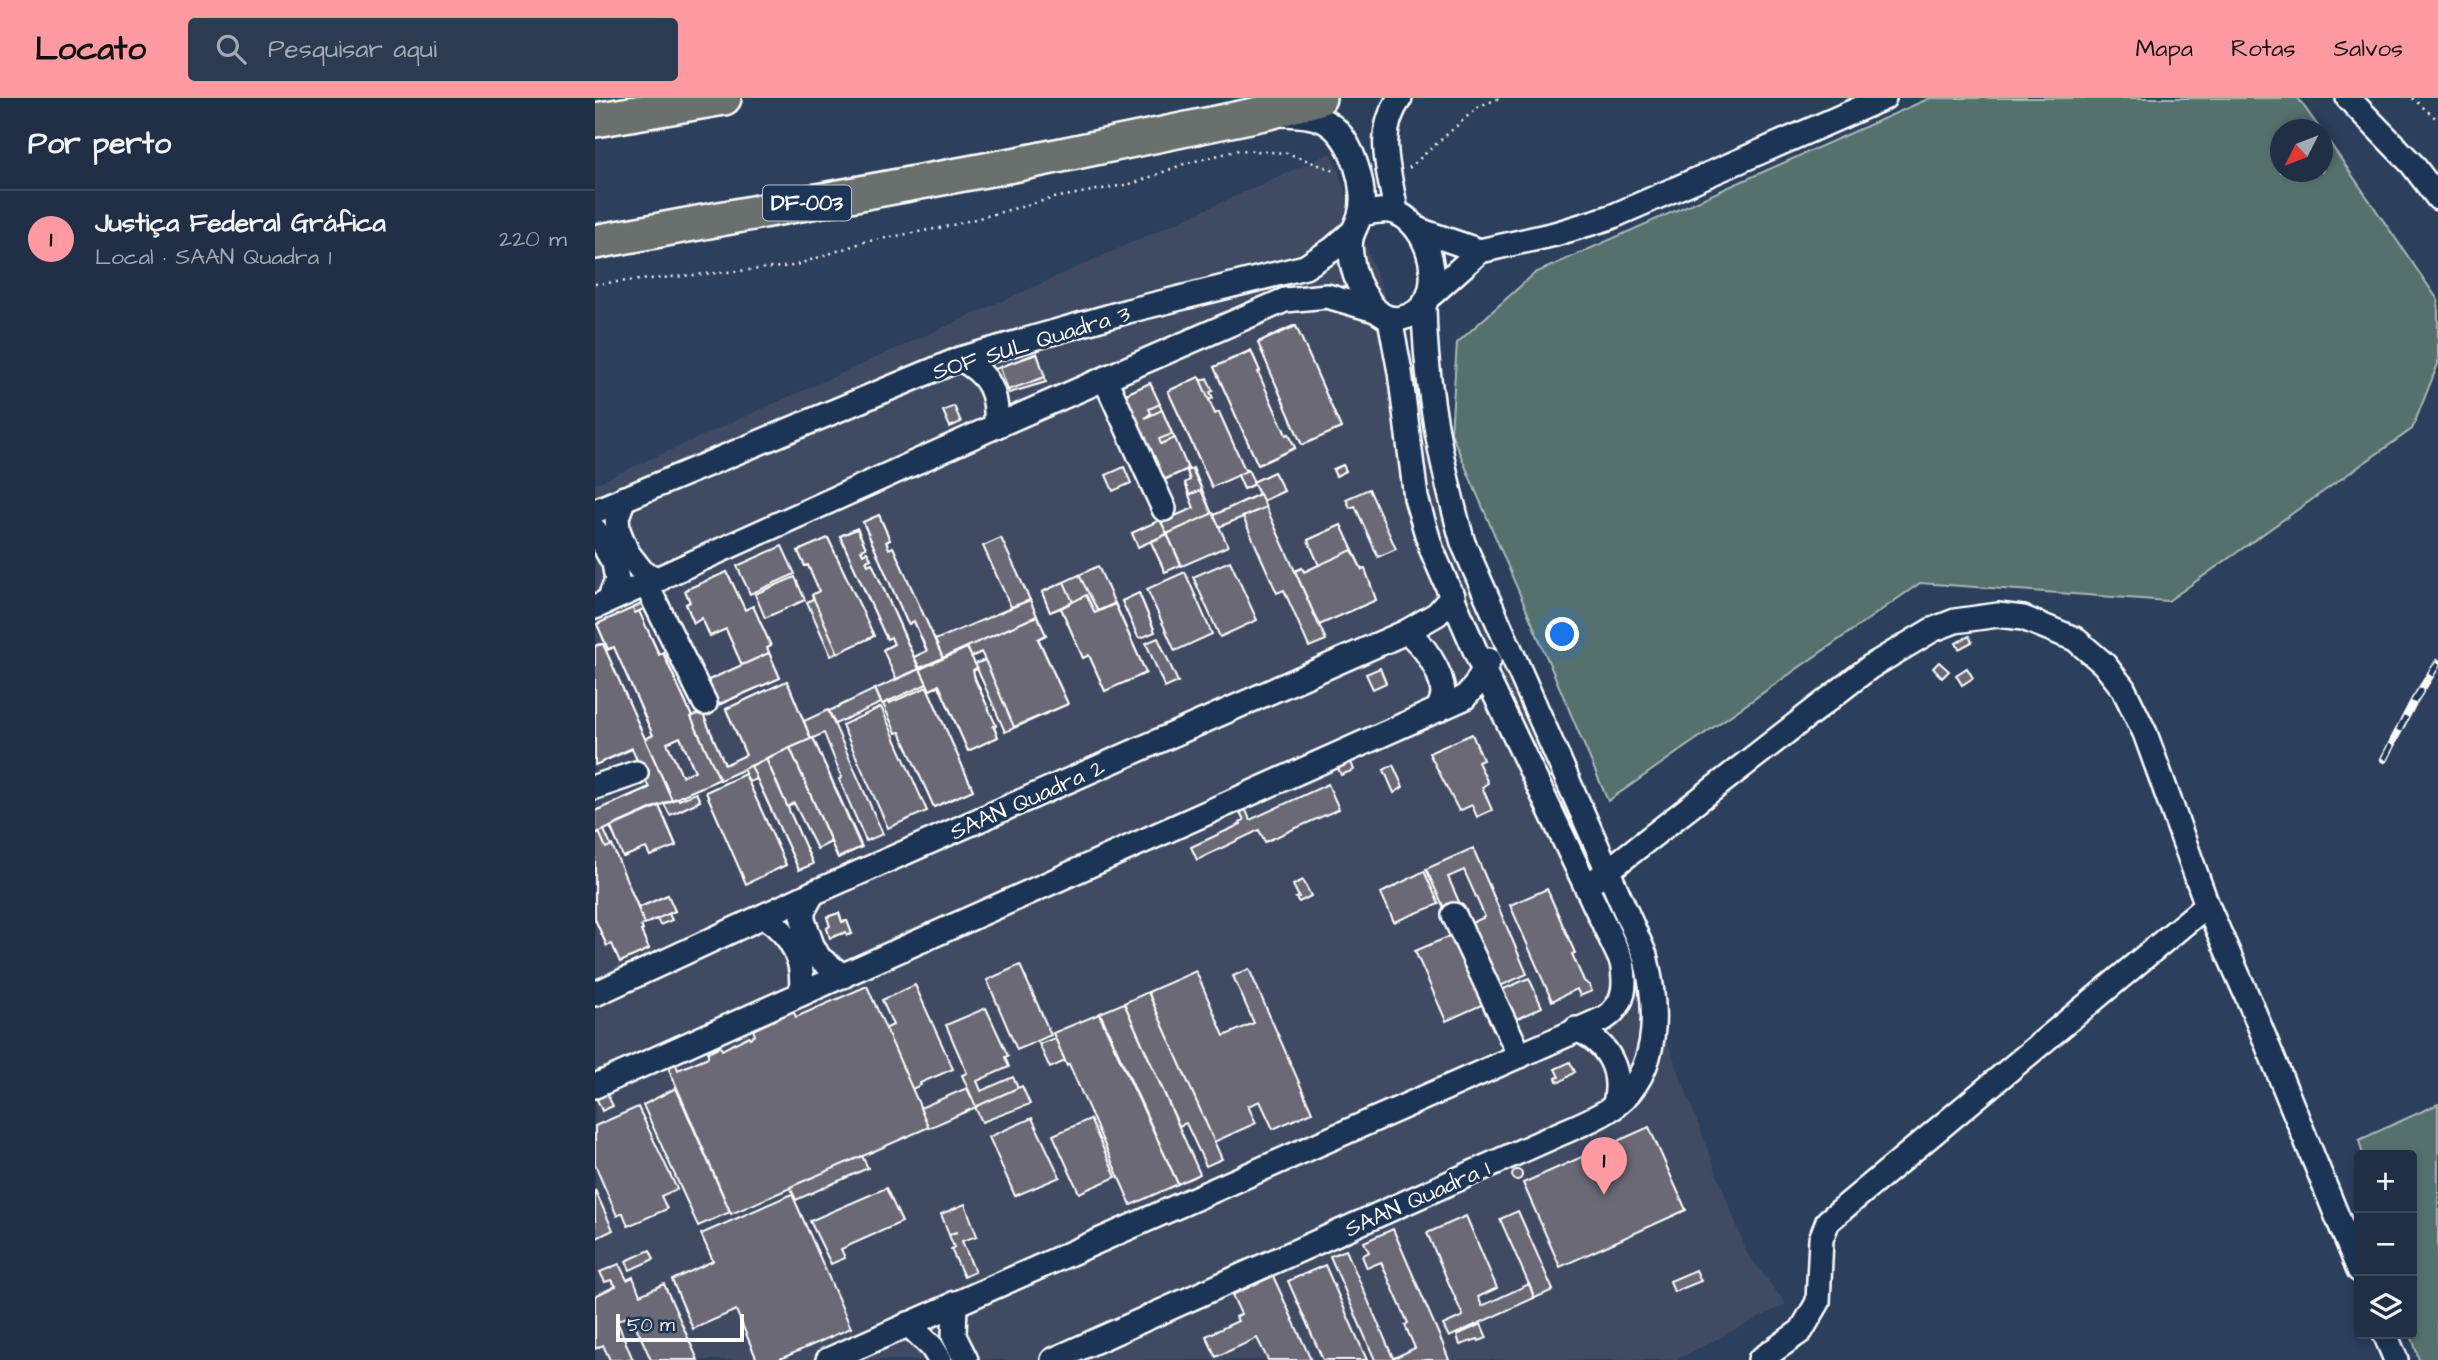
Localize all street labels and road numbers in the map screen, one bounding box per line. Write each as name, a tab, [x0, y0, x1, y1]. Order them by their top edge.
road number: DF-003	[763, 186, 851, 220]
street label: SOF SUL Quadra 3	[929, 298, 1134, 388]
street label: SAAN Quadra 2	[945, 751, 1110, 848]
street label: SAAN Quadra 1	[1340, 1153, 1495, 1245]

